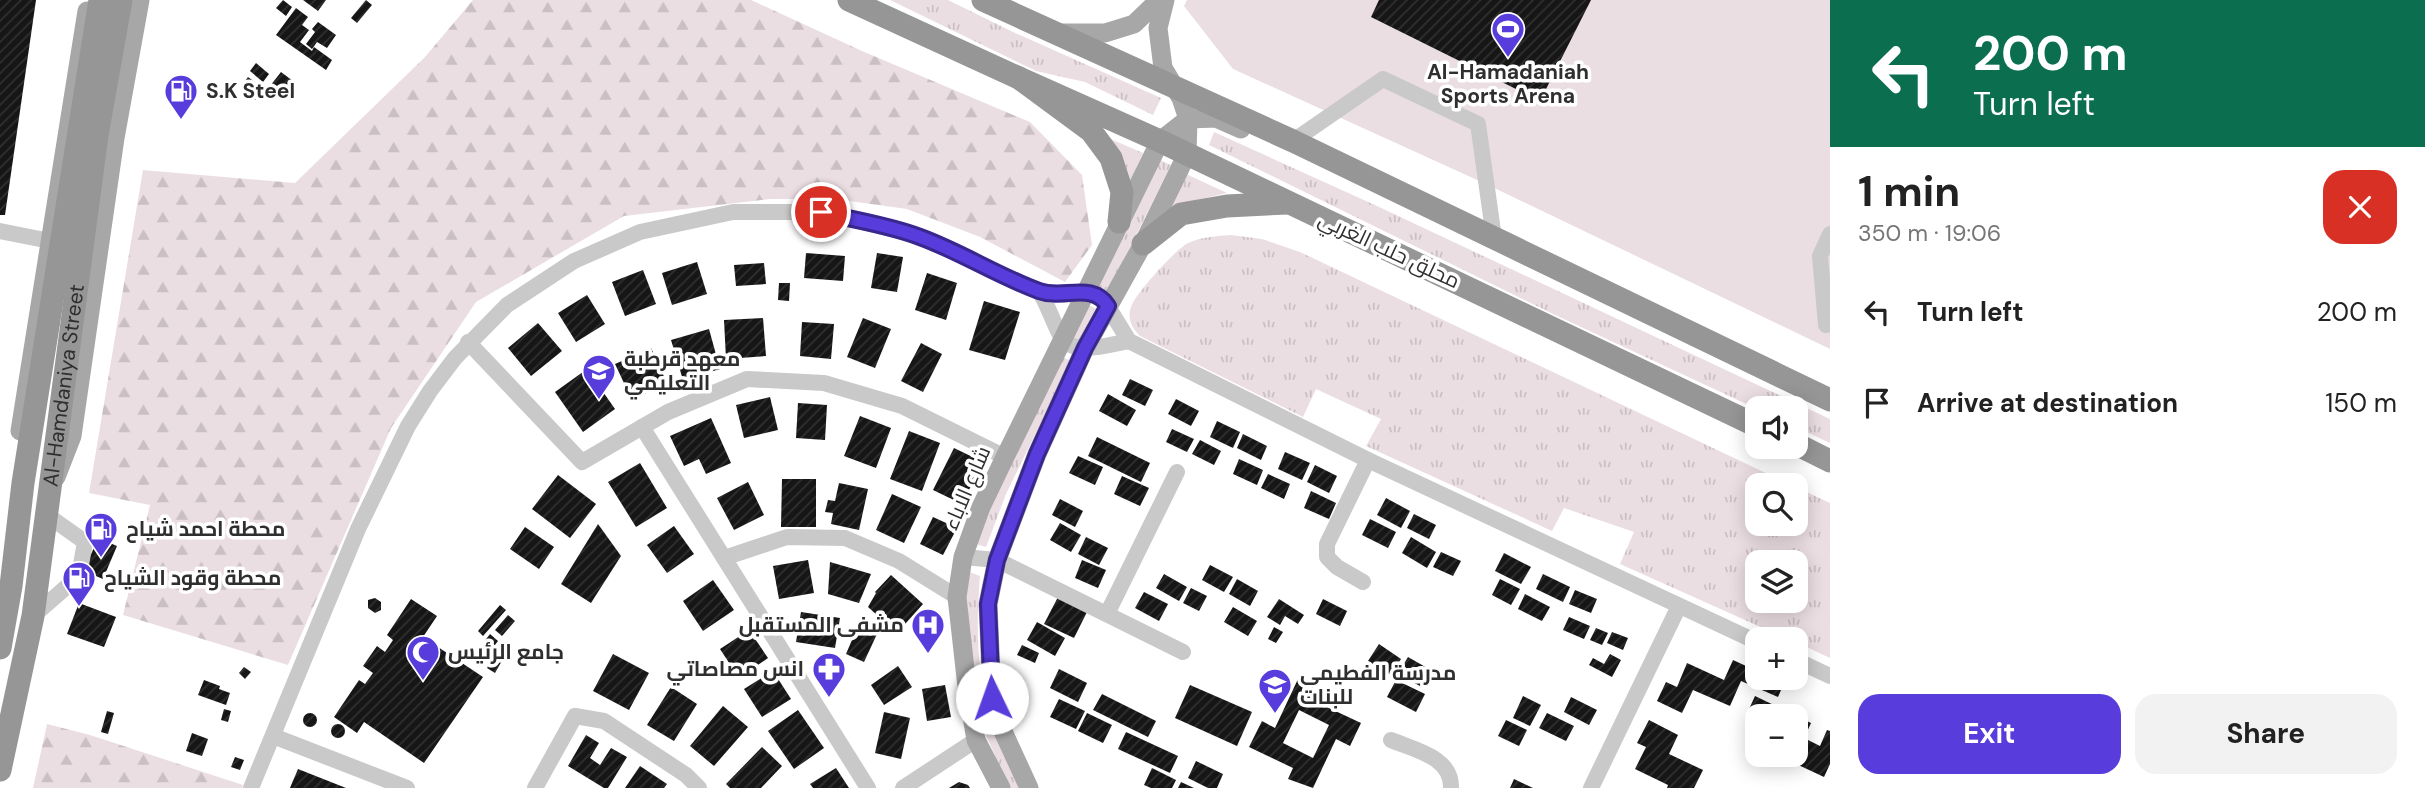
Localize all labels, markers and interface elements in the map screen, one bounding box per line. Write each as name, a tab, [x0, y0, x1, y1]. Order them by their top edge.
sports icon: Al-Hamadaniah Sports Arena	[1489, 10, 1527, 59]
text: 200 m	[1973, 21, 2128, 85]
icon: left	[1858, 28, 1949, 119]
place label: Al-Hamadaniah Sports Arena	[1427, 58, 1589, 110]
fuel station icon: S.K Steel	[162, 72, 200, 121]
place label: S.K Steel	[206, 77, 295, 105]
text: Turn left	[1973, 83, 2095, 125]
text: 1 min	[1858, 164, 1960, 219]
button: close	[2323, 170, 2397, 244]
pin	[791, 182, 851, 242]
icon: arrive	[802, 193, 840, 231]
street label: محلق حلب الغربي	[1313, 205, 1464, 297]
text: 350 m · 19:06	[1858, 218, 2001, 248]
street label: Al-Hamdaniya Street	[36, 283, 91, 488]
icon: left	[1858, 293, 1896, 331]
text: Turn left	[1917, 295, 2024, 329]
text: 200 m	[2317, 295, 2397, 329]
place label: معهد قرطبة التعليمي	[624, 345, 740, 400]
school or university icon: معهد قرطبة التعليمي	[580, 352, 618, 401]
icon: arrive	[1858, 384, 1896, 422]
text: Arrive at destination	[1917, 386, 2178, 420]
text: 150 m	[2325, 386, 2397, 420]
map controls	[1745, 396, 1808, 767]
button: sound	[1745, 396, 1808, 459]
street label: شارع الاباء	[937, 442, 997, 534]
button: search	[1745, 473, 1808, 536]
fuel station icon: محطة احمد شياح	[82, 510, 120, 559]
place label: محطة احمد شياح	[126, 515, 285, 543]
button: layers	[1745, 550, 1808, 613]
fuel station icon: محطة وقود الشياح	[60, 559, 98, 608]
place label: محطة وقود الشياح	[104, 564, 281, 592]
hospital icon: مشفى المستقبل	[909, 606, 947, 655]
place label: مشفى المستقبل	[739, 611, 904, 639]
button: +	[1745, 627, 1808, 690]
mosque icon: جامع الرئيس	[404, 633, 442, 682]
place label: جامع الرئيس	[448, 638, 564, 666]
pharmacy icon: انس مصاصاتي	[810, 650, 848, 699]
place label: انس مصاصاتي	[667, 655, 804, 686]
place label: مدرسة الفطيمي للبنات	[1300, 659, 1456, 711]
position arrow	[955, 661, 1029, 735]
school or university icon: مدرسة الفطيمي للبنات	[1256, 666, 1294, 715]
button: Exit	[1858, 694, 2121, 774]
button: Share	[2135, 694, 2397, 774]
button: −	[1745, 704, 1808, 767]

